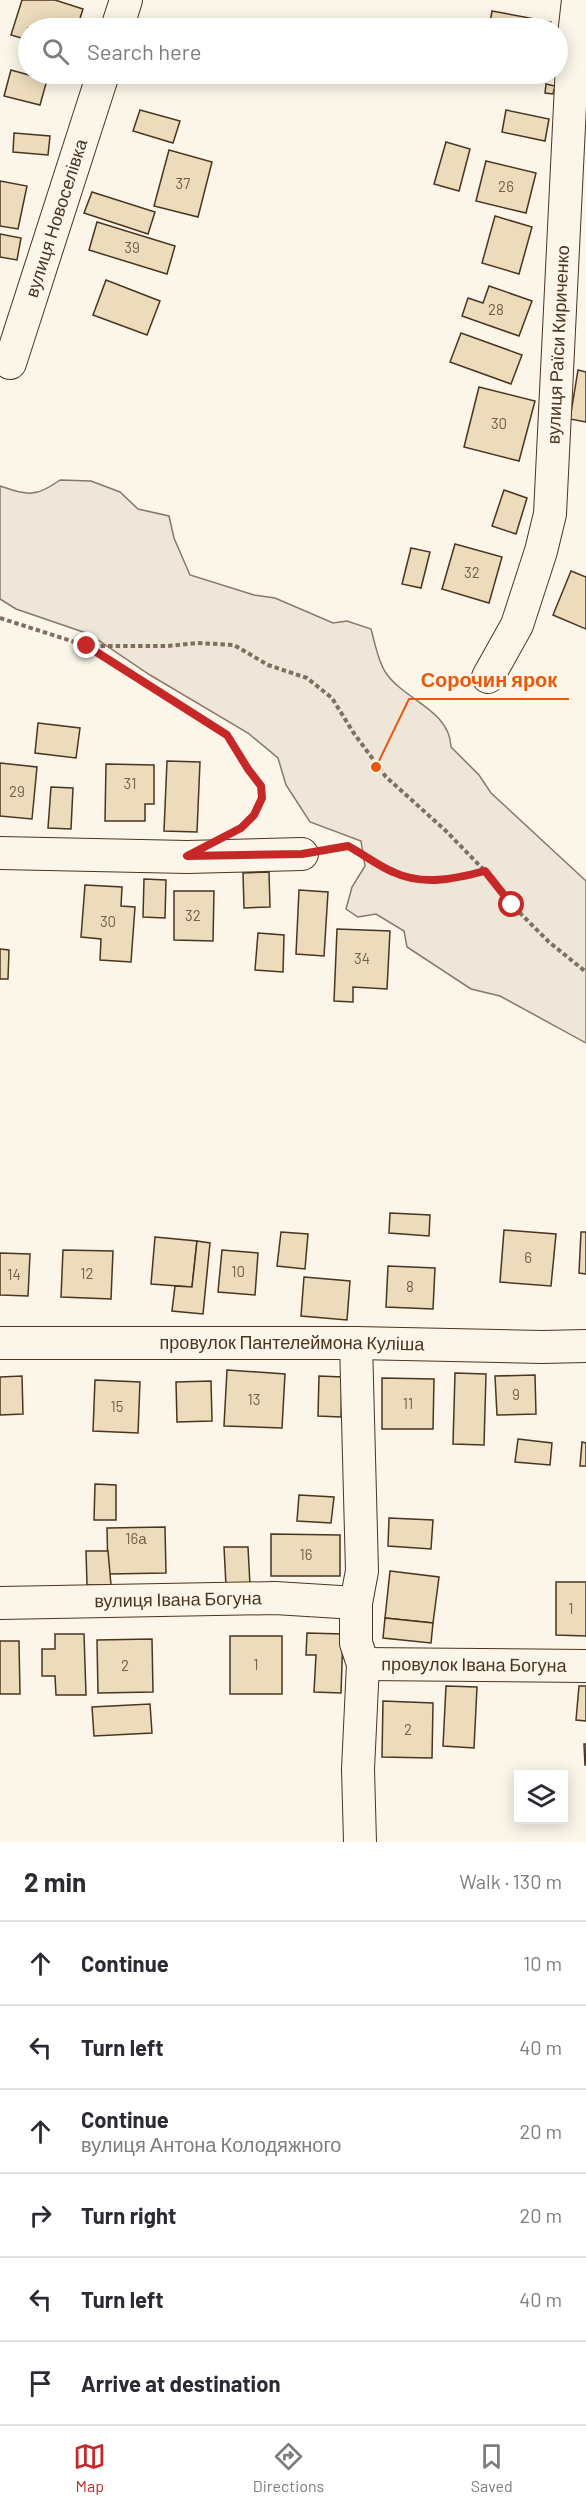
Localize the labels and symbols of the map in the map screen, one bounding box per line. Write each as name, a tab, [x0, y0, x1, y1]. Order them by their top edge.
street label: вулиця Новоселівка	[20, 135, 92, 300]
house number: 37	[176, 174, 190, 192]
house number: 26	[498, 177, 514, 195]
house number: 39	[124, 238, 140, 256]
street label: вулиця Раїси Кириченко	[541, 245, 573, 445]
house number: 28	[488, 300, 504, 318]
house number: 30	[491, 414, 507, 432]
house number: 32	[464, 563, 480, 581]
route end	[73, 632, 99, 658]
callout: Сорочин ярок	[409, 661, 569, 699]
text: Сорочин ярок	[421, 667, 558, 691]
house number: 31	[124, 774, 136, 792]
house number: 29	[9, 782, 25, 800]
route start	[498, 891, 524, 917]
house number: 32	[185, 906, 201, 924]
house number: 30	[100, 912, 116, 930]
house number: 34	[354, 949, 370, 967]
house number: 6	[524, 1248, 532, 1266]
house number: 10	[231, 1262, 245, 1280]
house number: 12	[80, 1264, 94, 1282]
house number: 14	[7, 1265, 21, 1283]
house number: 8	[406, 1277, 414, 1295]
street label: провулок Пантелеймона Куліша	[160, 1331, 426, 1354]
house number: 9	[512, 1385, 520, 1403]
house number: 13	[248, 1390, 260, 1408]
house number: 11	[403, 1394, 413, 1412]
house number: 15	[111, 1397, 123, 1415]
house number: 16а	[125, 1529, 147, 1547]
house number: 16	[300, 1545, 312, 1563]
street label: вулиця Івана Богуна	[94, 1586, 263, 1611]
house number: 1	[568, 1599, 574, 1617]
street label: провулок Івана Богуна	[381, 1652, 568, 1676]
house number: 1	[253, 1655, 259, 1673]
house number: 2	[121, 1656, 129, 1674]
house number: 2	[404, 1720, 412, 1738]

